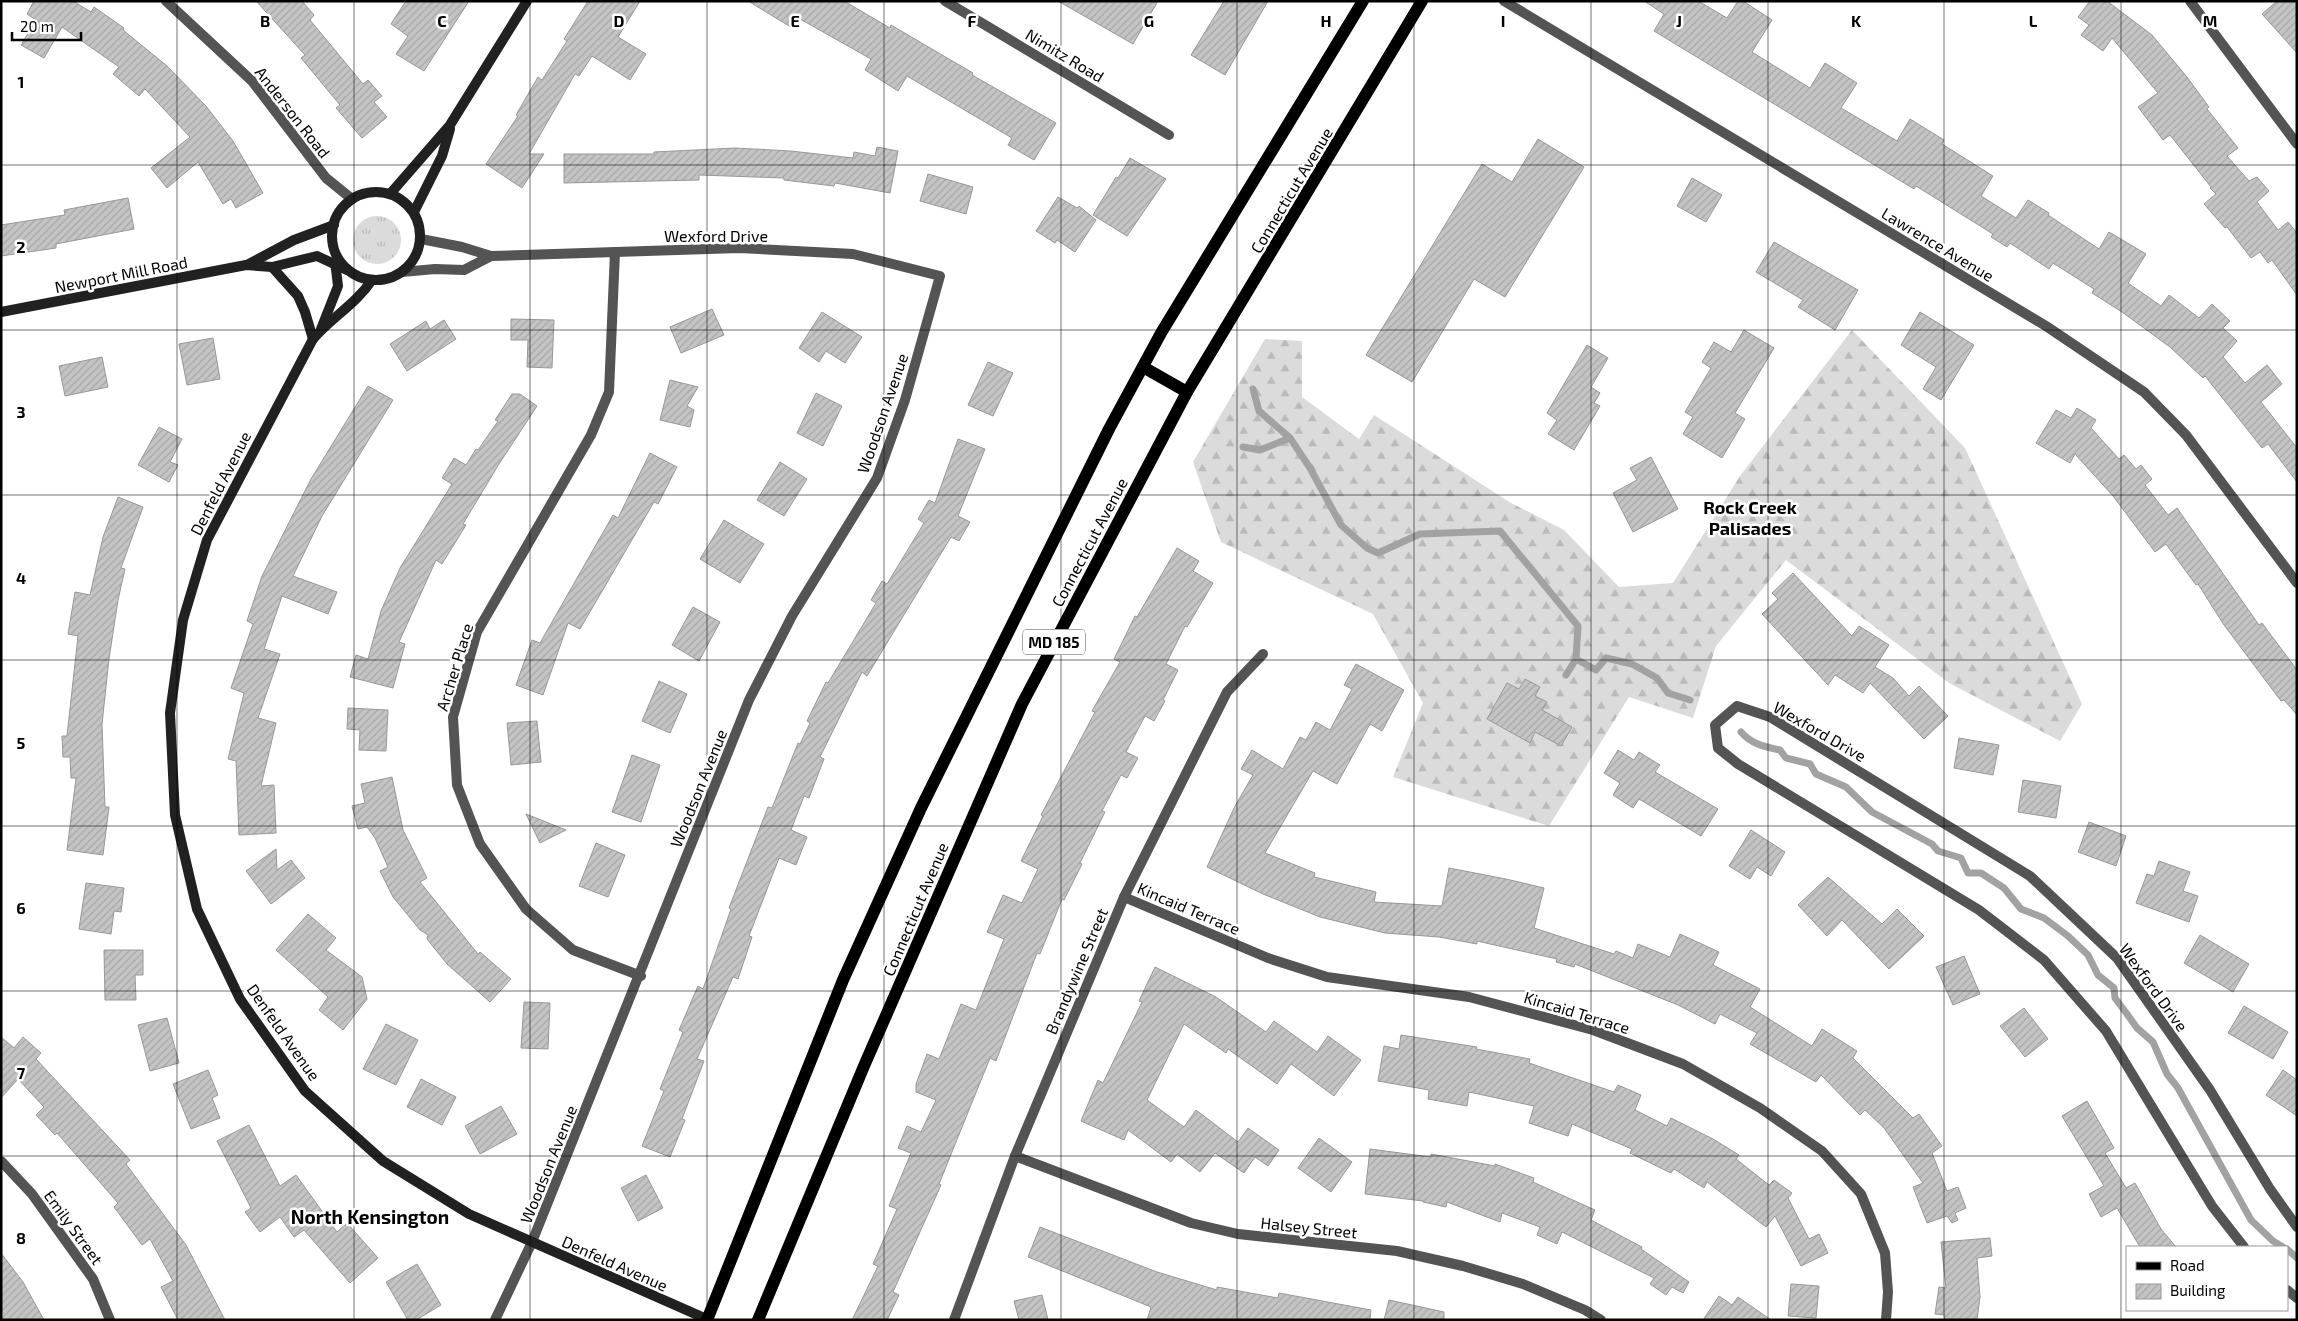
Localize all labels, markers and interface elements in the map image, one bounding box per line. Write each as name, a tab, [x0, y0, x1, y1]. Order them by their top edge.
scale bar	[12, 10, 81, 42]
text: B	[260, 11, 270, 30]
text: C	[437, 11, 447, 30]
text: D	[614, 11, 625, 30]
text: E	[790, 11, 800, 30]
text: F	[968, 11, 977, 30]
text: G	[1144, 11, 1154, 30]
text: H	[1320, 11, 1332, 30]
text: I	[1501, 11, 1505, 30]
text: J	[1676, 11, 1682, 30]
text: K	[1851, 11, 1862, 30]
text: L	[2029, 11, 2038, 30]
text: M	[2203, 11, 2217, 30]
text: 20 m	[20, 17, 54, 35]
street label: Nimitz Road	[1022, 24, 1108, 86]
street label: Anderson Road	[252, 63, 334, 161]
text: 1	[18, 72, 24, 91]
street label: Connecticut Avenue	[1246, 124, 1336, 256]
street label: Lawrence Avenue	[1879, 203, 1997, 285]
street label: Wexford Drive	[664, 226, 768, 245]
text: 2	[16, 237, 26, 256]
street label: Newport Mill Road	[53, 252, 189, 296]
street label: Woodson Avenue	[853, 351, 911, 475]
text: 3	[16, 402, 26, 421]
street label: Denfeld Avenue	[186, 428, 254, 538]
street label: Connecticut Avenue	[1047, 474, 1131, 610]
district label: Rock Creek Palisades	[1703, 496, 1797, 539]
text: 4	[16, 568, 26, 587]
street label: Archer Place	[432, 621, 476, 713]
road number: MD 185	[1023, 630, 1085, 654]
street label: Wexford Drive	[1770, 697, 1870, 765]
street label: Woodson Avenue	[666, 726, 730, 850]
text: 5	[17, 733, 26, 752]
street label: Connecticut Avenue	[878, 839, 952, 979]
street label: Kincaid Terrace	[1135, 878, 1243, 938]
text: 6	[16, 898, 26, 917]
street label: Brandywine Street	[1041, 905, 1111, 1037]
street label: Wexford Drive	[2116, 939, 2192, 1035]
street label: Denfeld Avenue	[244, 980, 324, 1084]
street label: Kincaid Terrace	[1522, 987, 1632, 1037]
text: 7	[17, 1063, 26, 1082]
street label: Woodson Avenue	[516, 1102, 580, 1226]
street label: Emily Street	[41, 1186, 107, 1268]
district label: North Kensington	[291, 1205, 449, 1228]
street label: Halsey Street	[1260, 1212, 1358, 1242]
text: 8	[16, 1228, 26, 1247]
street label: Denfeld Avenue	[559, 1231, 671, 1295]
legend	[2126, 1246, 2288, 1311]
text: Road	[2170, 1256, 2205, 1274]
text: Building	[2170, 1281, 2226, 1299]

